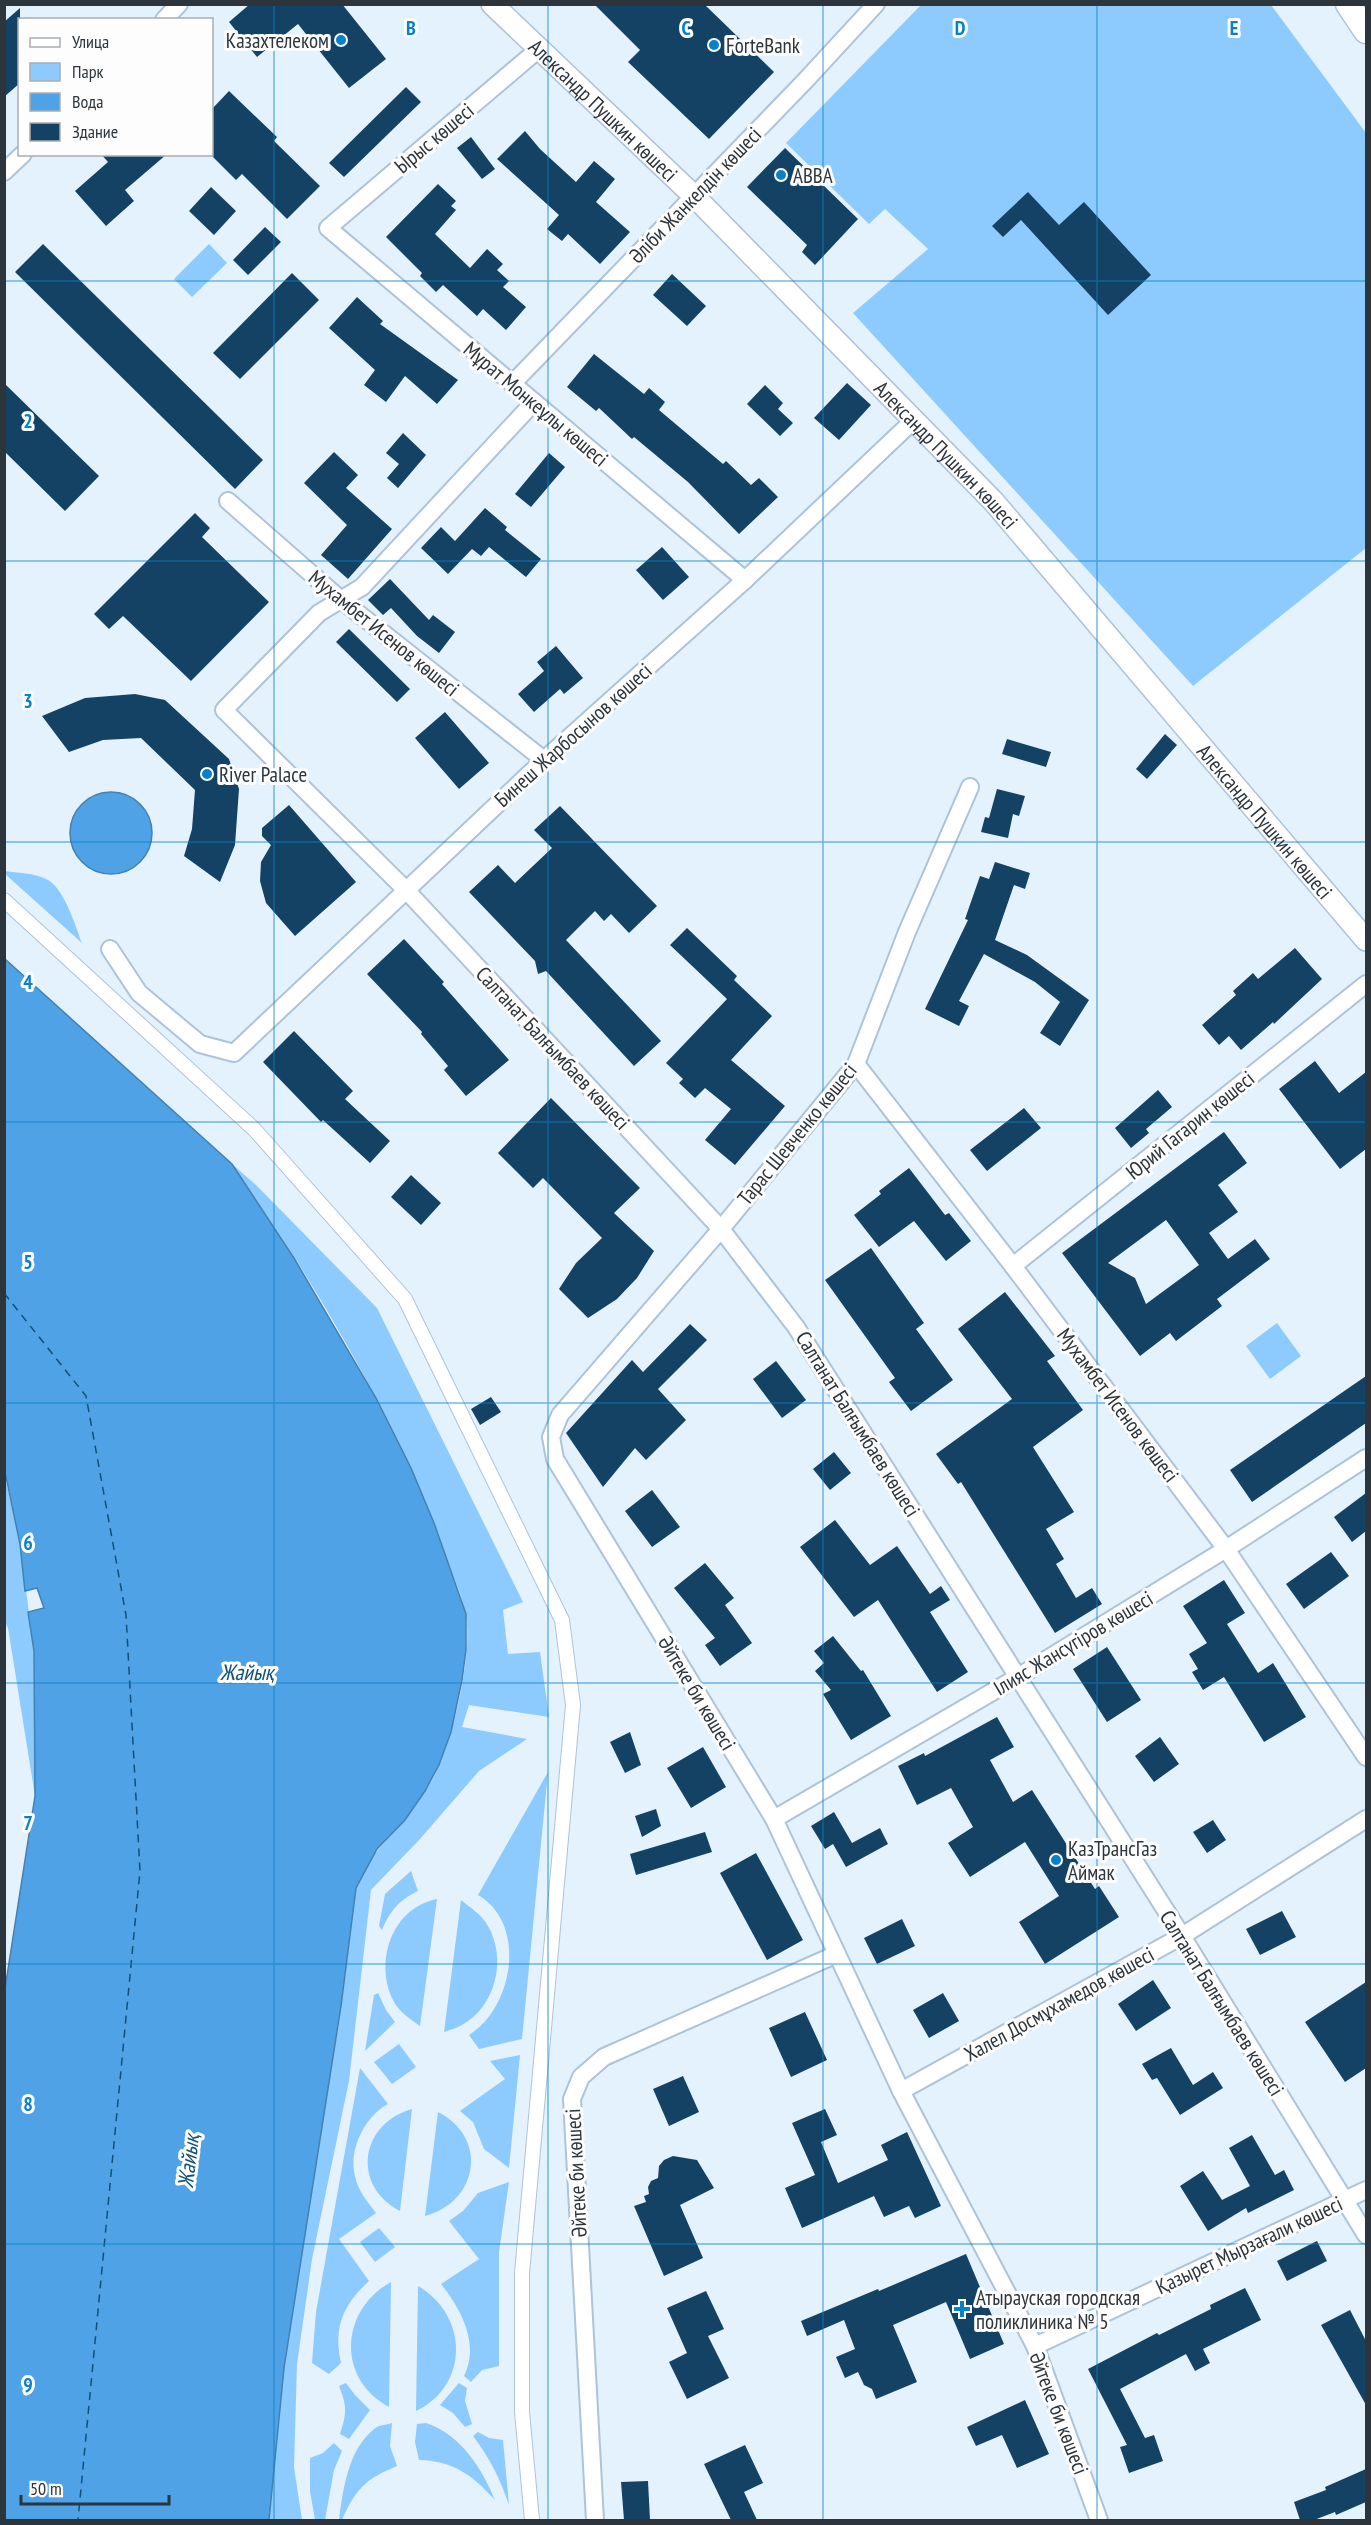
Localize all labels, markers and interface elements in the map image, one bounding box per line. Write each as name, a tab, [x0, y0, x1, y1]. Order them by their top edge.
text: B	[406, 15, 416, 41]
text: C	[681, 15, 691, 41]
text: D	[955, 15, 966, 41]
text: E	[1230, 15, 1238, 41]
legend	[18, 18, 213, 156]
place label: Казахтелеком	[226, 27, 329, 54]
text: Улица	[72, 30, 109, 53]
place label: ForteBank	[726, 32, 800, 59]
marker: Казахтелеком	[334, 33, 348, 47]
street label: Александр Пушкин көшесі	[524, 33, 684, 187]
marker: ForteBank	[707, 38, 721, 52]
text: Парк	[72, 60, 103, 83]
text: Вода	[72, 90, 103, 113]
street label: Ырыс көшесі	[389, 97, 479, 179]
text: Здание	[72, 120, 118, 143]
street label: Әліби Жанкелдін көшесі	[623, 121, 767, 269]
place label: ABBA	[793, 162, 833, 189]
marker: ABBA	[774, 168, 788, 182]
street label: Мұрат Монкеұлы көшесі	[458, 336, 614, 472]
street label: Александр Пушкин көшесі	[869, 375, 1024, 534]
text: 2	[23, 408, 33, 434]
street label: Мухамбет Исенов көшесі	[303, 564, 465, 702]
street label: Бинеш Жарбосынов көшесі	[489, 657, 657, 813]
text: 3	[23, 688, 33, 714]
street label: Александр Пушкин көшесі	[1192, 738, 1339, 904]
place label: River Palace	[219, 761, 307, 788]
marker: River Palace	[200, 767, 214, 781]
street label: Салтанат Балғымбаев көшесі	[470, 961, 636, 1135]
text: 4	[23, 969, 33, 995]
street label: Тарас Шевченко көшесі	[732, 1058, 862, 1210]
street label: Юрий Гагарин көшесі	[1120, 1065, 1260, 1185]
text: 5	[23, 1249, 33, 1275]
street label: Мухамбет Исенов көшесі	[1051, 1323, 1185, 1487]
street label: Салтанат Балғымбаев көшесі	[790, 1326, 926, 1522]
text: 6	[23, 1530, 33, 1556]
street label: Ілияс Жансүгіров көшесі	[988, 1585, 1158, 1701]
street label: Әйтеке би көшесі	[652, 1631, 742, 1755]
water label: Жайық	[219, 1658, 276, 1686]
text: 7	[23, 1810, 33, 1836]
place label: КазТрансГаз Аймак	[1068, 1835, 1157, 1886]
marker: КазТрансГаз Аймак	[1049, 1853, 1063, 1867]
street label: Салтанат Балғымбаев көшесі	[1154, 1905, 1290, 2101]
street label: Халел Досмұхамедов көшесі	[959, 1941, 1159, 2067]
text: 8	[23, 2091, 33, 2117]
street label: Әйтеке би көшесі	[559, 2108, 593, 2238]
water label: Жайық	[171, 2131, 205, 2190]
street label: Қазырет Мырзағали көшесі	[1151, 2190, 1347, 2300]
place label: Атырауская городская поликлиника № 5	[976, 2284, 1140, 2335]
marker: Атырауская городская поликлиника № 5	[953, 2300, 971, 2318]
street label: Әйтеке би көшесі	[1023, 2348, 1095, 2478]
text: 9	[23, 2372, 33, 2398]
scale bar	[21, 2468, 170, 2506]
text: 50 m	[30, 2477, 62, 2500]

